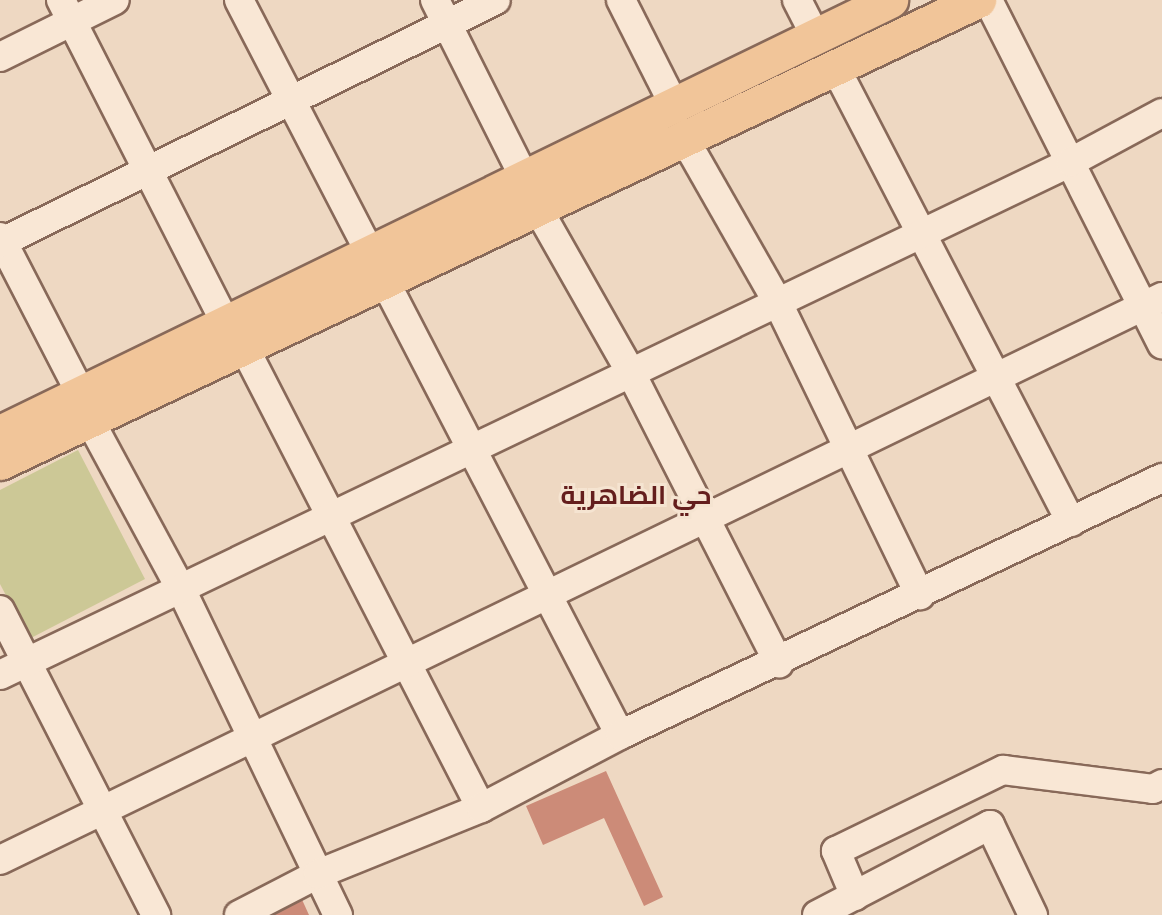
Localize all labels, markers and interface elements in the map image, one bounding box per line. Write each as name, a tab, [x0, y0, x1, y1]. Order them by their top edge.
district label: حي الضاهرية	[561, 479, 711, 511]

